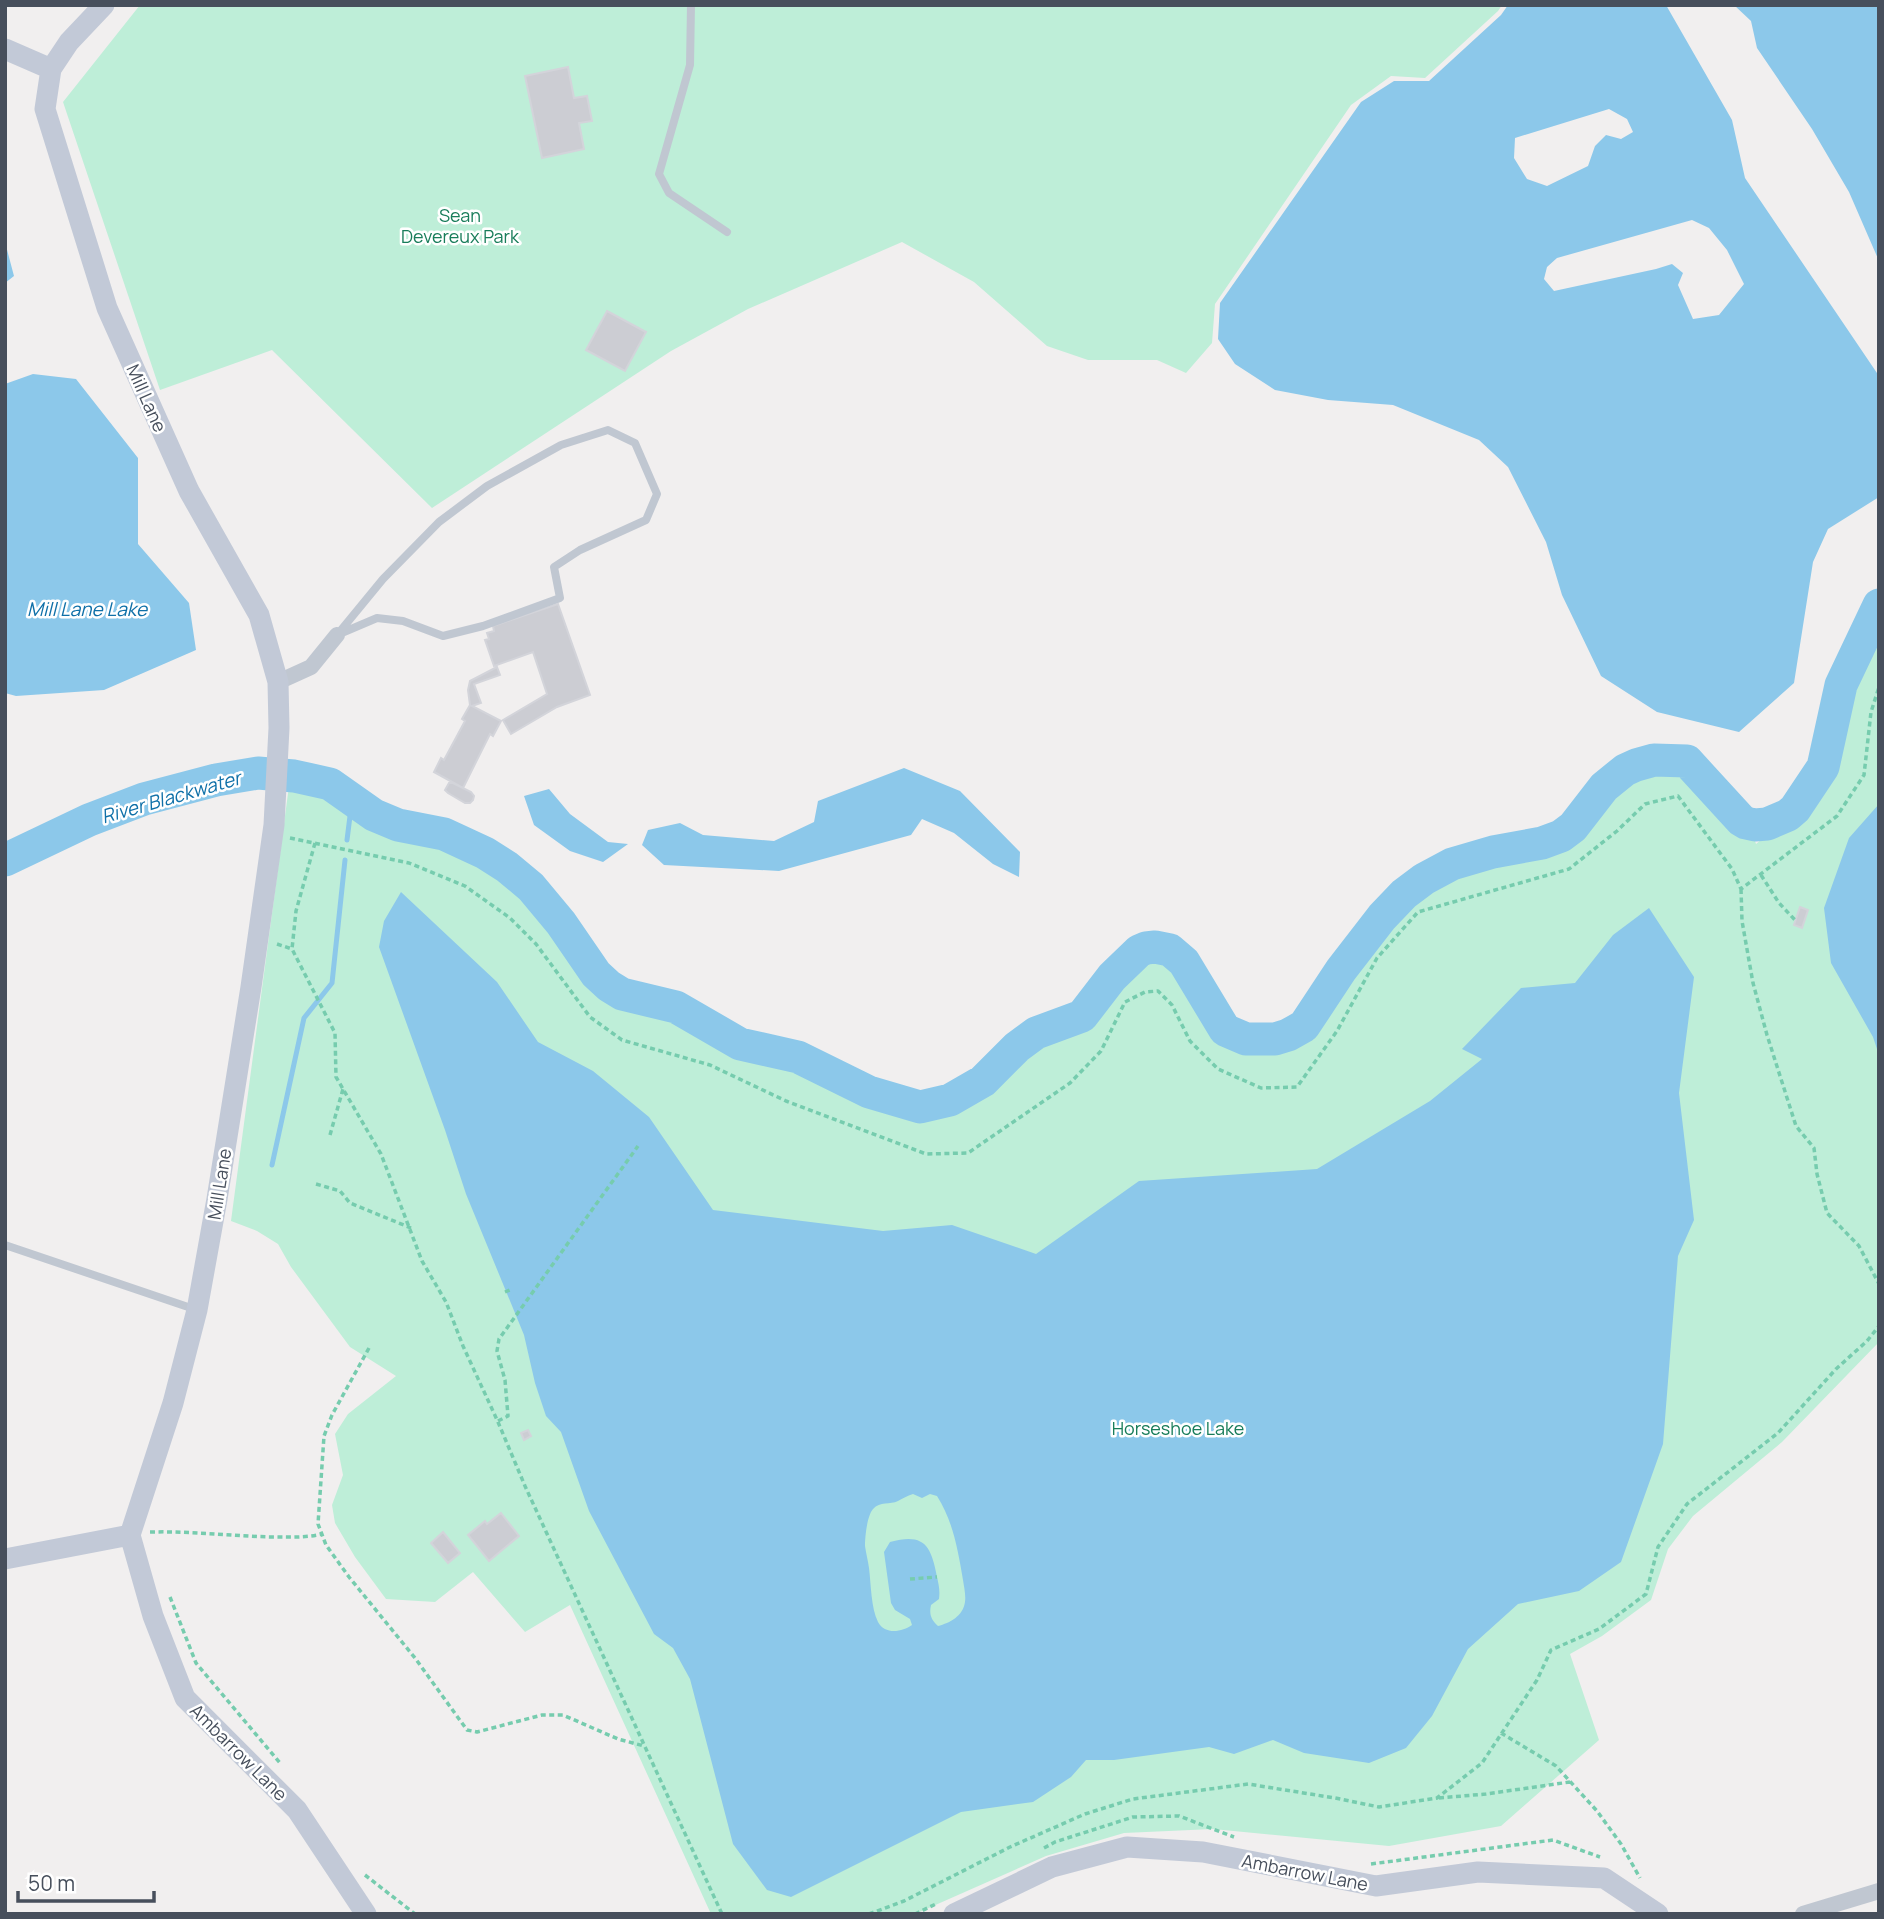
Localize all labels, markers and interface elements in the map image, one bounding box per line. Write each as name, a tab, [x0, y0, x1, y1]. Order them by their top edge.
park label: Sean Devereux Park	[401, 203, 520, 248]
street label: Mill Lane	[121, 360, 173, 436]
water label: Mill Lane Lake	[27, 596, 149, 622]
water label: River Blackwater	[98, 764, 246, 829]
street label: Mill Lane	[202, 1147, 236, 1221]
park label: Horseshoe Lake	[1112, 1416, 1244, 1440]
street label: Ambarrow Lane	[185, 1698, 293, 1806]
street label: Ambarrow Lane	[1240, 1848, 1370, 1896]
scale bar	[18, 1860, 154, 1904]
text: 50 m	[28, 1869, 75, 1897]

